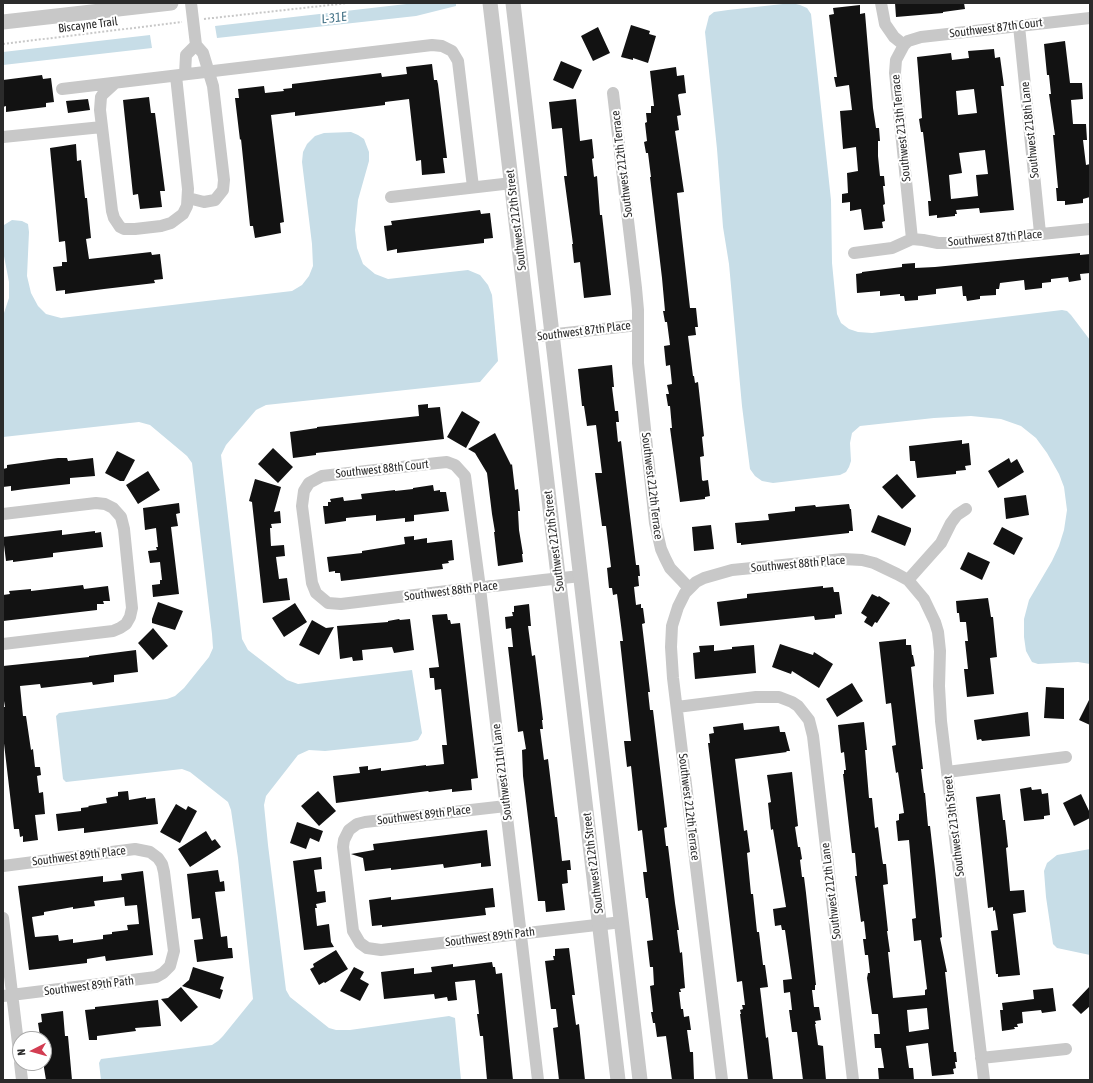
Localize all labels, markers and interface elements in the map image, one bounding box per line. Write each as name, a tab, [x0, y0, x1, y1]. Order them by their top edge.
water label: L-31E	[320, 9, 348, 27]
street label: Biscayne Trail	[57, 14, 119, 36]
street label: Southwest 87th Court	[949, 15, 1043, 41]
street label: Southwest 213th Terrace	[888, 74, 914, 182]
street label: Southwest 218th Lane	[1018, 81, 1042, 179]
street label: Southwest 212th Terrace	[608, 110, 636, 218]
street label: Southwest 212th Street	[503, 169, 529, 271]
street label: Southwest 87th Place	[947, 227, 1043, 249]
street label: Southwest 87th Place	[536, 318, 632, 344]
street label: Southwest 212th Terrace	[638, 432, 666, 540]
street label: Southwest 88th Court	[335, 457, 429, 481]
street label: Southwest 212th Street	[541, 490, 567, 592]
street label: Southwest 88th Place	[750, 553, 846, 575]
street label: Southwest 88th Place	[403, 578, 499, 604]
street label: Southwest 211th Lane	[489, 723, 515, 821]
street label: Southwest 212th Terrace	[675, 753, 703, 861]
street label: Southwest 213th Street	[941, 775, 967, 877]
street label: Southwest 89th Place	[376, 802, 472, 828]
street label: Southwest 212th Street	[580, 812, 606, 914]
street label: Southwest 212th Lane	[818, 842, 844, 940]
street label: Southwest 89th Place	[31, 843, 127, 869]
street label: Southwest 89th Path	[444, 924, 536, 950]
street label: Southwest 89th Path	[43, 973, 135, 999]
north arrow	[12, 1031, 52, 1071]
text: N	[15, 1048, 27, 1056]

